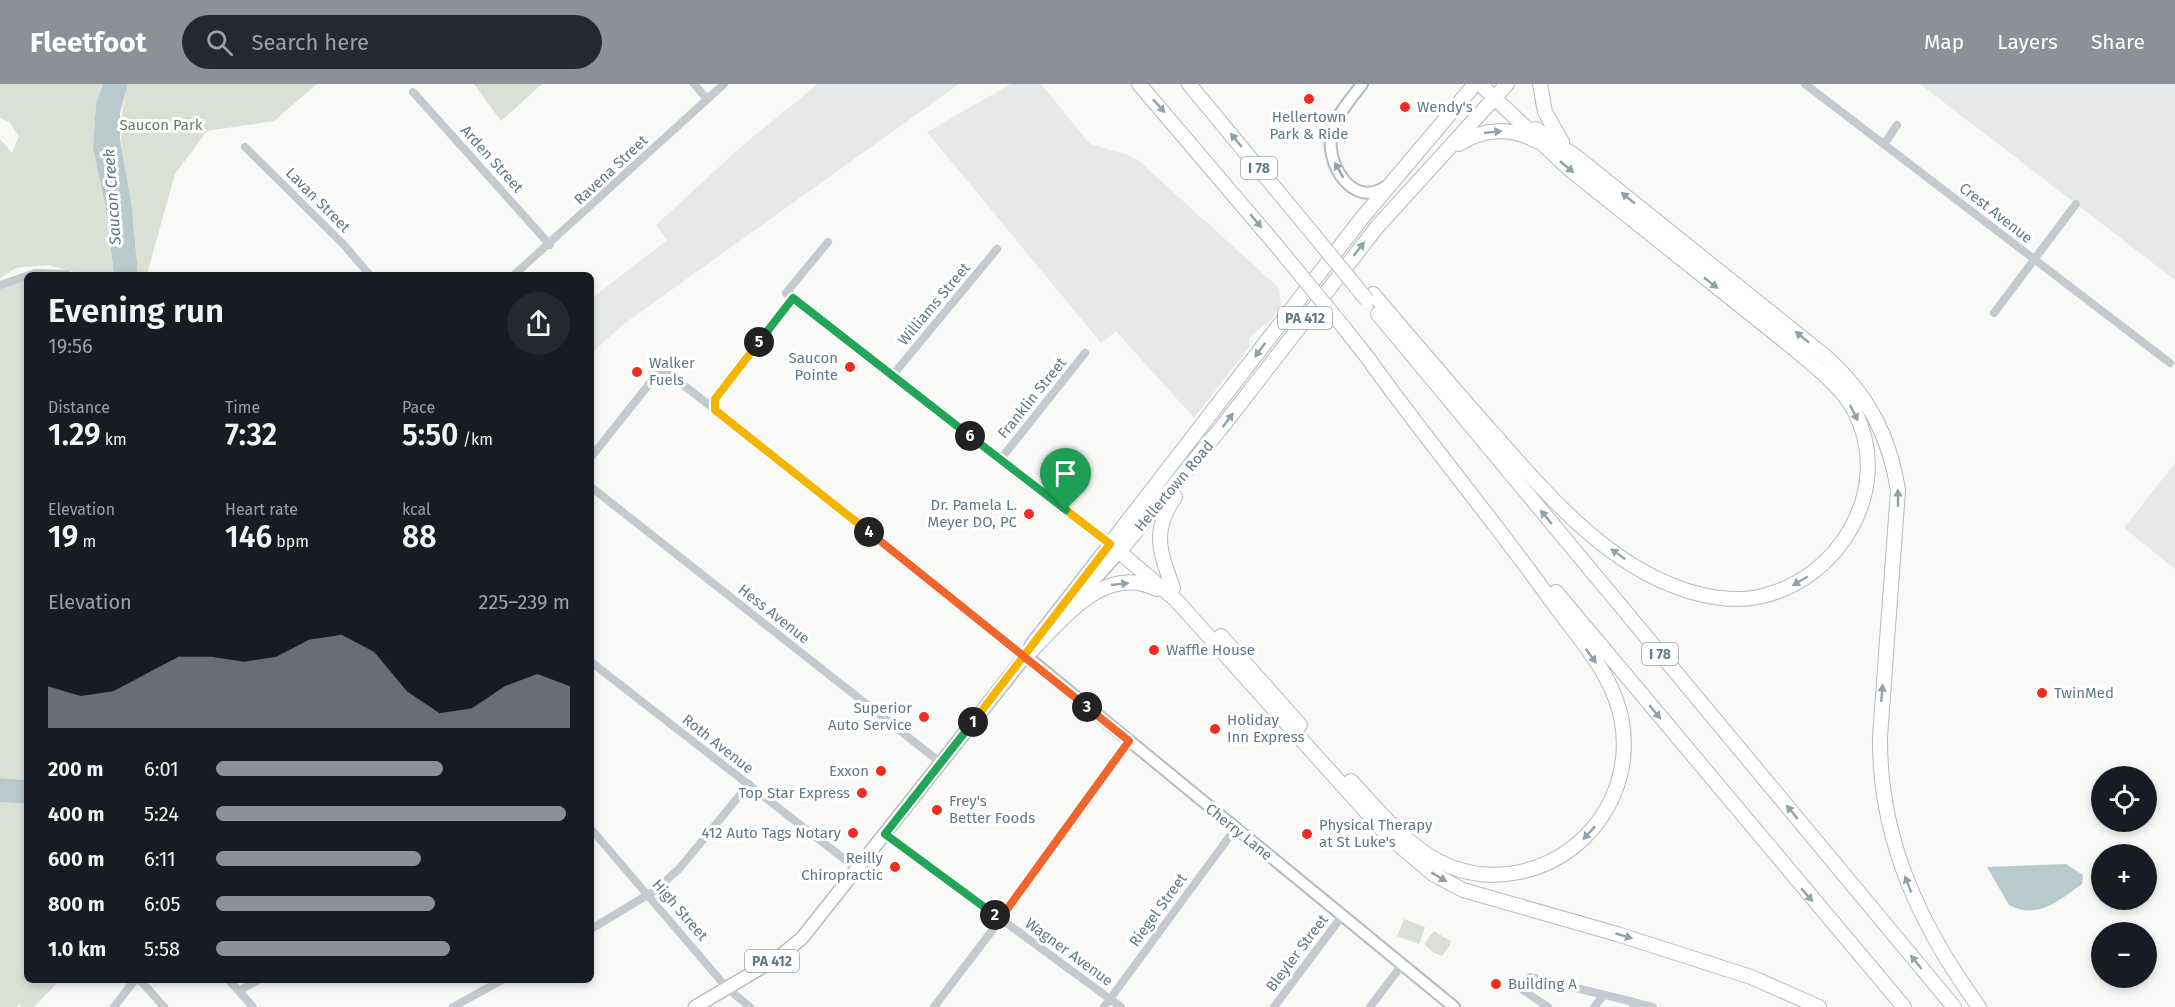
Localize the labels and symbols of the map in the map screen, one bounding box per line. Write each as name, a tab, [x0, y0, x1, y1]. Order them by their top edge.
marker: Hellertown Park & Ride	[1302, 92, 1316, 106]
one-way arrow	[1152, 98, 1166, 113]
place label: Wendy's	[1417, 98, 1473, 116]
marker: Wendy's	[1398, 100, 1412, 114]
place label: Hellertown Park & Ride	[1270, 108, 1348, 143]
park label: Saucon Park	[120, 116, 203, 134]
street label: Arden Street	[457, 122, 527, 197]
one-way arrow	[1483, 127, 1502, 137]
street label: Ravena Street	[570, 131, 652, 209]
one-way arrow	[1229, 132, 1242, 148]
water label: Saucon Creek	[99, 148, 125, 247]
road number: I 78	[1241, 157, 1277, 179]
one-way arrow	[1559, 161, 1575, 174]
one-way arrow	[1334, 162, 1344, 179]
street label: Lavan Street	[282, 164, 354, 236]
street label: Crest Avenue	[1956, 179, 2036, 247]
one-way arrow	[1621, 193, 1636, 205]
one-way arrow	[1249, 213, 1262, 229]
one-way arrow	[1353, 241, 1366, 257]
street label: Williams Street	[894, 259, 974, 349]
one-way arrow	[1703, 276, 1719, 289]
road number: PA 412	[1278, 307, 1332, 329]
pin: 5	[744, 327, 774, 357]
one-way arrow	[1794, 331, 1810, 344]
one-way arrow	[1254, 341, 1266, 357]
place label: Saucon Pointe	[789, 349, 838, 384]
street label: Franklin Street	[994, 353, 1070, 442]
place label: Walker Fuels	[649, 354, 695, 389]
marker: Saucon Pointe	[843, 360, 857, 374]
marker: Walker Fuels	[630, 365, 644, 379]
one-way arrow	[1849, 405, 1859, 422]
one-way arrow	[1221, 413, 1233, 428]
pin: 6	[955, 421, 985, 451]
street label: Hellertown Road	[1131, 437, 1217, 535]
pin	[1040, 448, 1091, 510]
one-way arrow	[1893, 489, 1903, 508]
place label: Dr. Pamela L. Meyer DO, PC	[928, 496, 1018, 531]
marker: Dr. Pamela L. Meyer DO, PC	[1022, 507, 1036, 521]
one-way arrow	[1540, 510, 1553, 525]
pin: 4	[854, 517, 884, 547]
one-way arrow	[1610, 549, 1626, 560]
one-way arrow	[1791, 576, 1808, 586]
one-way arrow	[1111, 579, 1130, 588]
street label: Hess Avenue	[735, 580, 813, 648]
place label: Waffle House	[1166, 641, 1255, 659]
marker: Waffle House	[1147, 643, 1161, 657]
road number: I 78	[1642, 643, 1678, 665]
one-way arrow	[1585, 647, 1597, 663]
one-way arrow	[1878, 683, 1887, 702]
place label: TwinMed	[2054, 684, 2114, 702]
marker: TwinMed	[2035, 686, 2049, 700]
pin: 3	[1072, 692, 1102, 722]
place label: Superior Auto Service	[828, 699, 912, 734]
one-way arrow	[1649, 704, 1662, 720]
pin: 1	[958, 707, 988, 737]
marker: Superior Auto Service	[917, 710, 931, 724]
street label: Roth Avenue	[679, 711, 757, 777]
place label: Holiday Inn Express	[1227, 711, 1305, 746]
marker: Holiday Inn Express	[1208, 722, 1222, 736]
place label: Exxon	[829, 762, 869, 780]
marker: Exxon	[874, 764, 888, 778]
place label: Top Star Express	[738, 784, 850, 802]
marker: Top Star Express	[855, 786, 869, 800]
place label: Frey's Better Foods	[949, 792, 1035, 827]
street label: Cherry Lane	[1202, 800, 1276, 864]
marker: Frey's Better Foods	[930, 803, 944, 817]
one-way arrow	[1787, 804, 1799, 819]
place label: Physical Therapy at St Luke's	[1319, 816, 1433, 851]
place label: 412 Auto Tags Notary	[701, 824, 842, 842]
marker: 412 Auto Tags Notary	[846, 826, 860, 840]
one-way arrow	[1582, 826, 1596, 841]
marker: Physical Therapy at St Luke's	[1300, 827, 1314, 841]
place label: Reilly Chiropractic	[801, 849, 884, 884]
marker: Reilly Chiropractic	[888, 860, 902, 874]
street label: Riegel Street	[1125, 869, 1191, 950]
one-way arrow	[1431, 872, 1447, 883]
one-way arrow	[1903, 875, 1912, 893]
street label: High Street	[648, 876, 712, 945]
one-way arrow	[1800, 887, 1814, 902]
pin: 2	[980, 900, 1010, 930]
street label: Bleyler Street	[1262, 910, 1332, 995]
street label: Wagner Avenue	[1022, 914, 1116, 990]
one-way arrow	[1615, 932, 1633, 941]
road number: PA 412	[745, 950, 799, 972]
one-way arrow	[1910, 954, 1923, 970]
place label: Building A	[1508, 975, 1577, 993]
marker: Building A	[1489, 977, 1503, 991]

